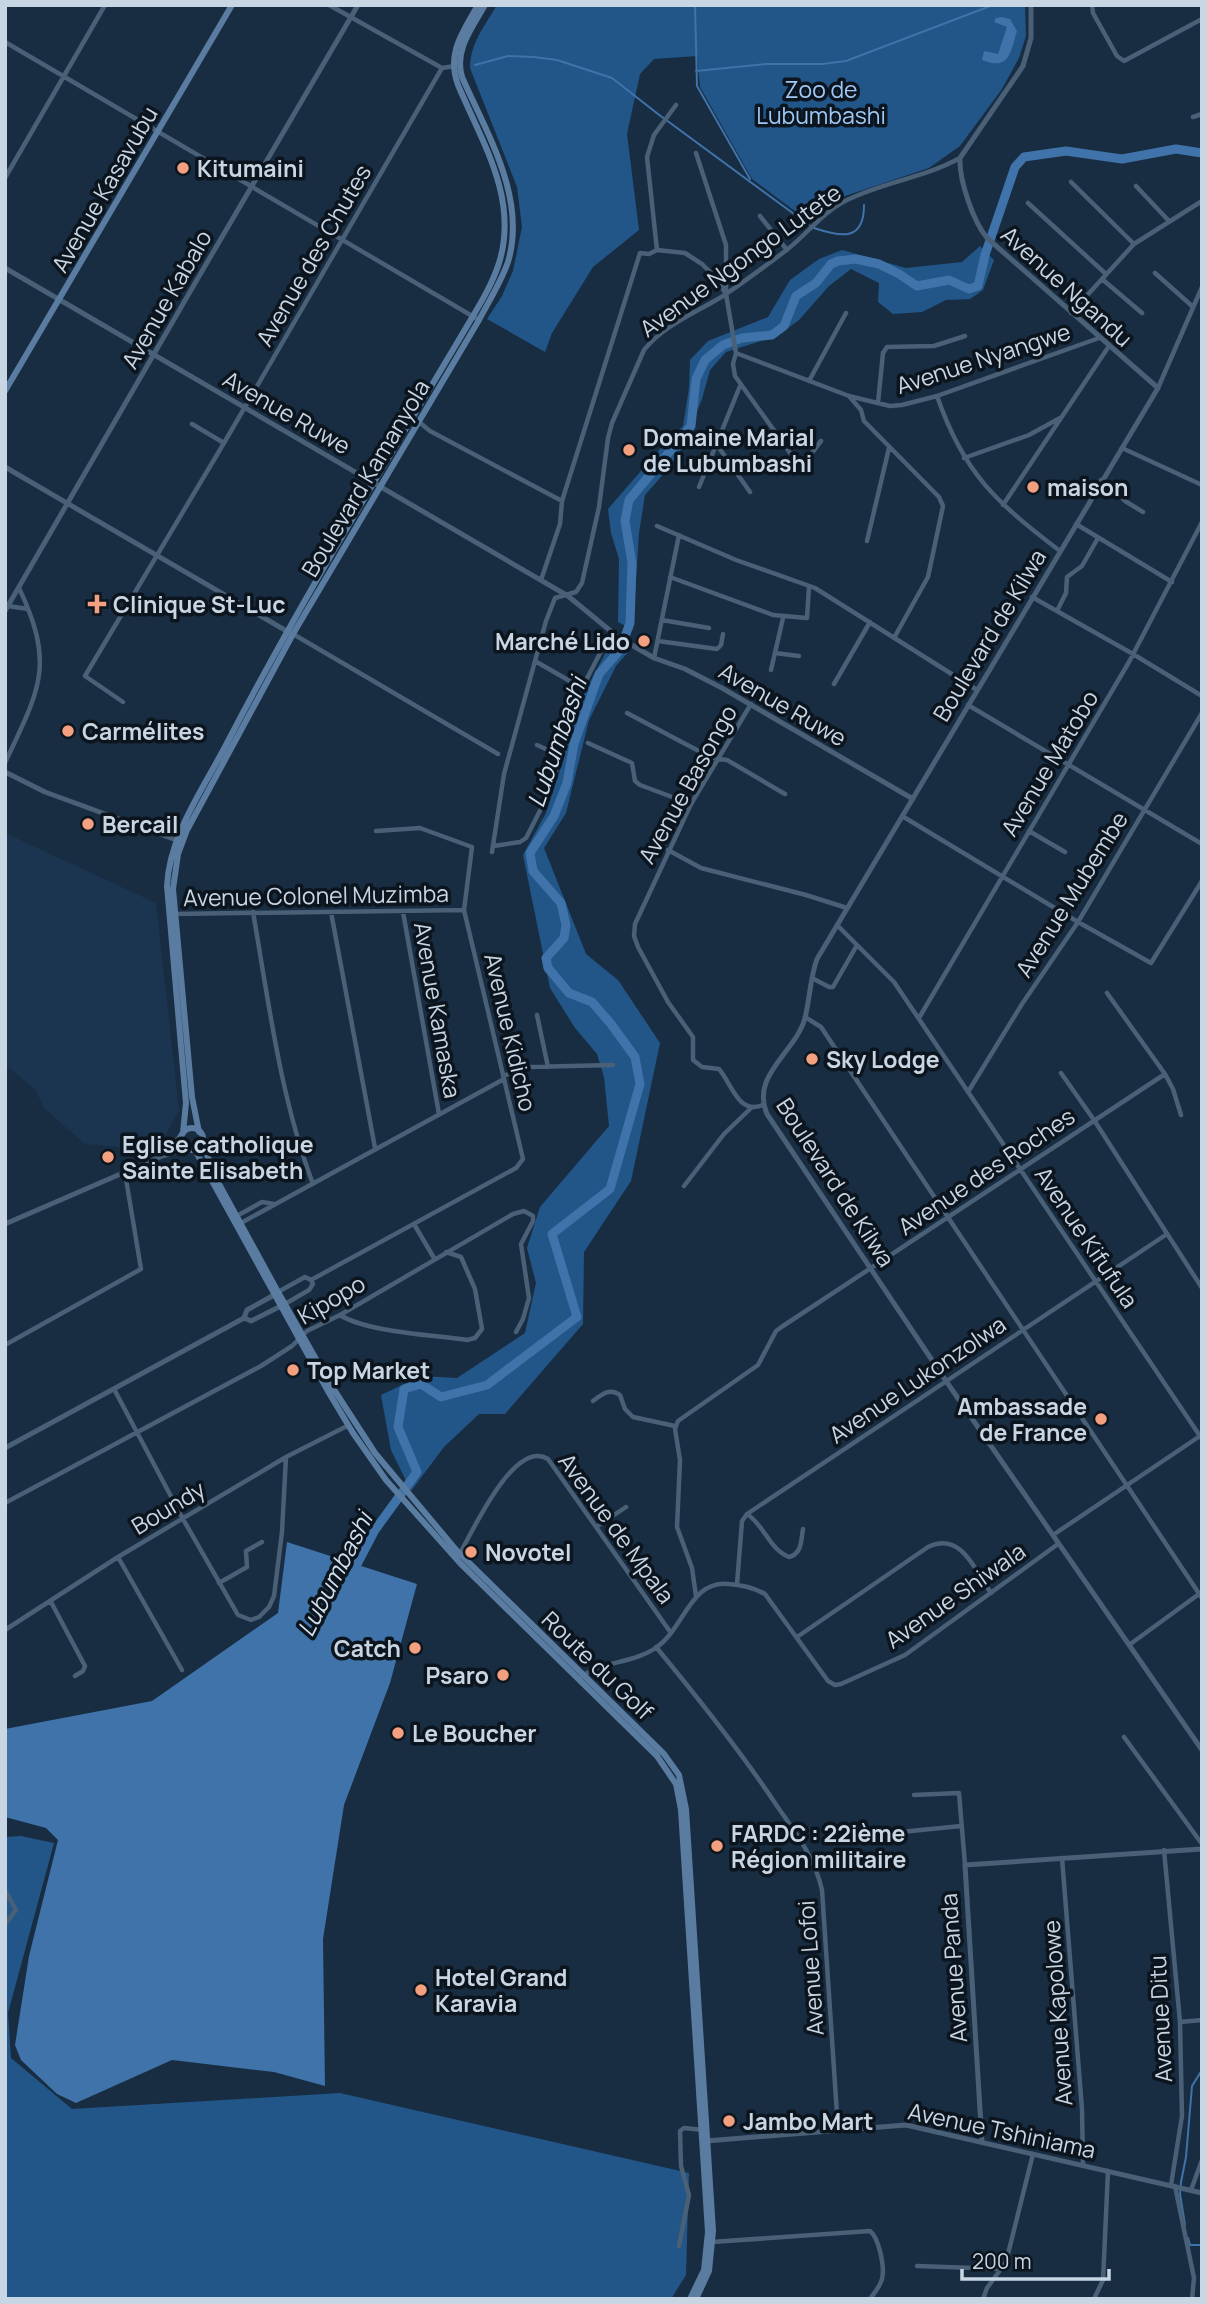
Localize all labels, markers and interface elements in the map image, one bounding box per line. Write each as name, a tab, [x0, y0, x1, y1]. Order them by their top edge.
park label: Zoo de Lubumbashi	[756, 73, 886, 131]
street label: Avenue Kasavubu	[43, 100, 165, 278]
place label: Kitumaini	[197, 152, 304, 184]
street label: Avenue des Chutes	[248, 158, 378, 352]
marker: Kitumaini	[175, 160, 191, 176]
street label: Avenue Ngongo Lutete	[633, 176, 847, 344]
street label: Avenue Ngandu	[994, 218, 1140, 354]
street label: Avenue Kabalo	[113, 224, 219, 374]
street label: Avenue Nyangwe	[892, 315, 1074, 401]
street label: Avenue Ruwe	[217, 363, 357, 461]
street label: Boulevard Kamanyola	[293, 373, 437, 583]
place label: Domaine Marial de Lubumbashi	[643, 421, 815, 479]
marker: Domaine Marial de Lubumbashi	[621, 442, 637, 458]
place label: maison	[1047, 471, 1128, 503]
marker: maison	[1025, 479, 1041, 495]
street label: Boulevard de Kilwa	[925, 543, 1053, 727]
place label: Clinique St-Luc	[113, 588, 285, 620]
marker: Clinique St-Luc	[87, 594, 107, 614]
place label: Marché Lido	[495, 625, 630, 657]
marker: Marché Lido	[636, 633, 652, 649]
street label: Avenue Ruwe	[713, 655, 853, 753]
water label: Lubumbashi	[518, 669, 595, 811]
street label: Avenue Matobo	[993, 684, 1105, 842]
street label: Avenue Basongo	[630, 699, 744, 869]
place label: Carmélites	[82, 715, 204, 747]
marker: Carmélites	[60, 723, 76, 739]
street label: Avenue Mubembe	[1007, 805, 1135, 983]
place label: Bercail	[102, 808, 179, 840]
marker: Bercail	[80, 816, 96, 832]
street label: Avenue Colonel Muzimba	[183, 877, 449, 913]
street label: Avenue Kamaska	[407, 919, 469, 1101]
street label: Avenue Kidicho	[477, 950, 545, 1114]
place label: Sky Lodge	[826, 1043, 940, 1075]
marker: Sky Lodge	[804, 1051, 820, 1067]
street label: Boulevard de Kilwa	[769, 1091, 903, 1273]
street label: Avenue des Roches	[891, 1100, 1081, 1242]
place label: Eglise catholique Sainte Elisabeth	[122, 1128, 314, 1186]
marker: Eglise catholique Sainte Elisabeth	[100, 1149, 116, 1165]
street label: Avenue Kifufula	[1028, 1160, 1146, 1314]
street label: Kipopo	[291, 1267, 371, 1331]
street label: Avenue Lukonzolwa	[822, 1308, 1012, 1450]
place label: Top Market	[307, 1354, 430, 1386]
marker: Top Market	[285, 1362, 301, 1378]
place label: Ambassade de France	[957, 1390, 1087, 1448]
marker: Ambassade de France	[1093, 1411, 1109, 1427]
street label: Avenue de Mpala	[551, 1446, 683, 1610]
street label: Boundy	[125, 1472, 211, 1542]
water label: Lubumbashi	[289, 1503, 381, 1642]
street label: Avenue Shiwala	[878, 1535, 1032, 1655]
place label: Novotel	[485, 1536, 571, 1568]
marker: Novotel	[463, 1544, 479, 1560]
street label: Route du Golf	[535, 1604, 661, 1726]
place label: Catch	[334, 1632, 401, 1664]
marker: Catch	[407, 1640, 423, 1656]
place label: Psaro	[425, 1659, 489, 1691]
marker: Psaro	[495, 1667, 511, 1683]
place label: Le Boucher	[412, 1717, 536, 1749]
marker: Le Boucher	[390, 1725, 406, 1741]
place label: FARDC : 22ième Région militaire	[731, 1817, 906, 1875]
marker: FARDC : 22ième Région militaire	[709, 1838, 725, 1854]
street label: Avenue Panda	[932, 1892, 974, 2044]
street label: Avenue Lofoi	[789, 1899, 831, 2037]
street label: Avenue Kapolowe	[1035, 1919, 1079, 2107]
street label: Avenue Ditu	[1141, 1955, 1179, 2083]
place label: Hotel Grand Karavia	[435, 1961, 567, 2019]
marker: Hotel Grand Karavia	[413, 1982, 429, 1998]
street label: Avenue Tshiniama	[905, 2095, 1099, 2165]
place label: Jambo Mart	[743, 2105, 873, 2137]
marker: Jambo Mart	[721, 2113, 737, 2129]
scale bar	[962, 2238, 1109, 2282]
text: 200 m	[972, 2247, 1032, 2275]

